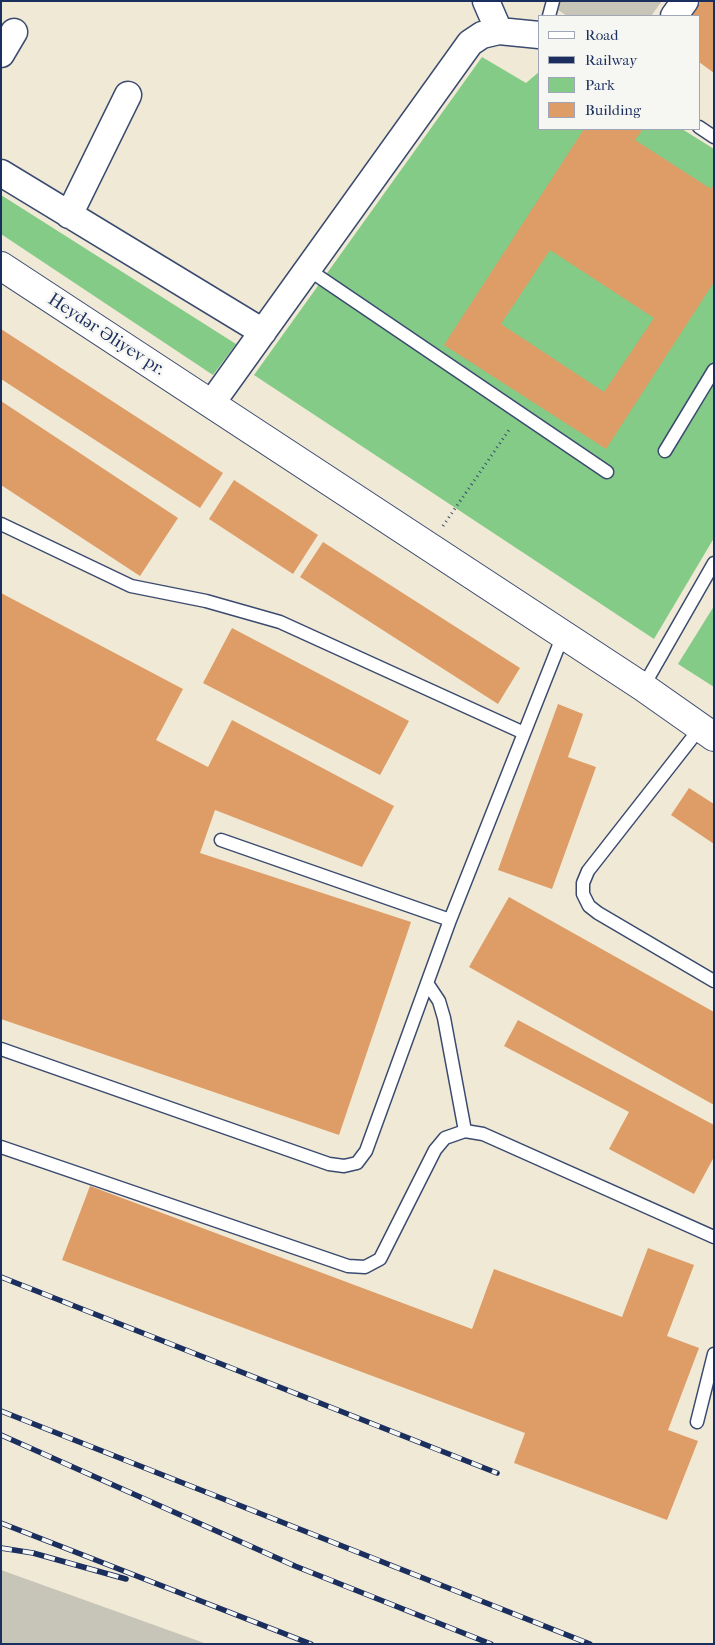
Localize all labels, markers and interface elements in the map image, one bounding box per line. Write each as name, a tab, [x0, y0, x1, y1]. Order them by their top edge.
legend	[538, 15, 700, 130]
text: Road	[585, 26, 618, 44]
text: Railway	[585, 51, 637, 69]
text: Park	[585, 76, 615, 94]
text: Building	[585, 101, 641, 119]
street label: Heydər Əliyev pr.	[44, 289, 168, 381]

